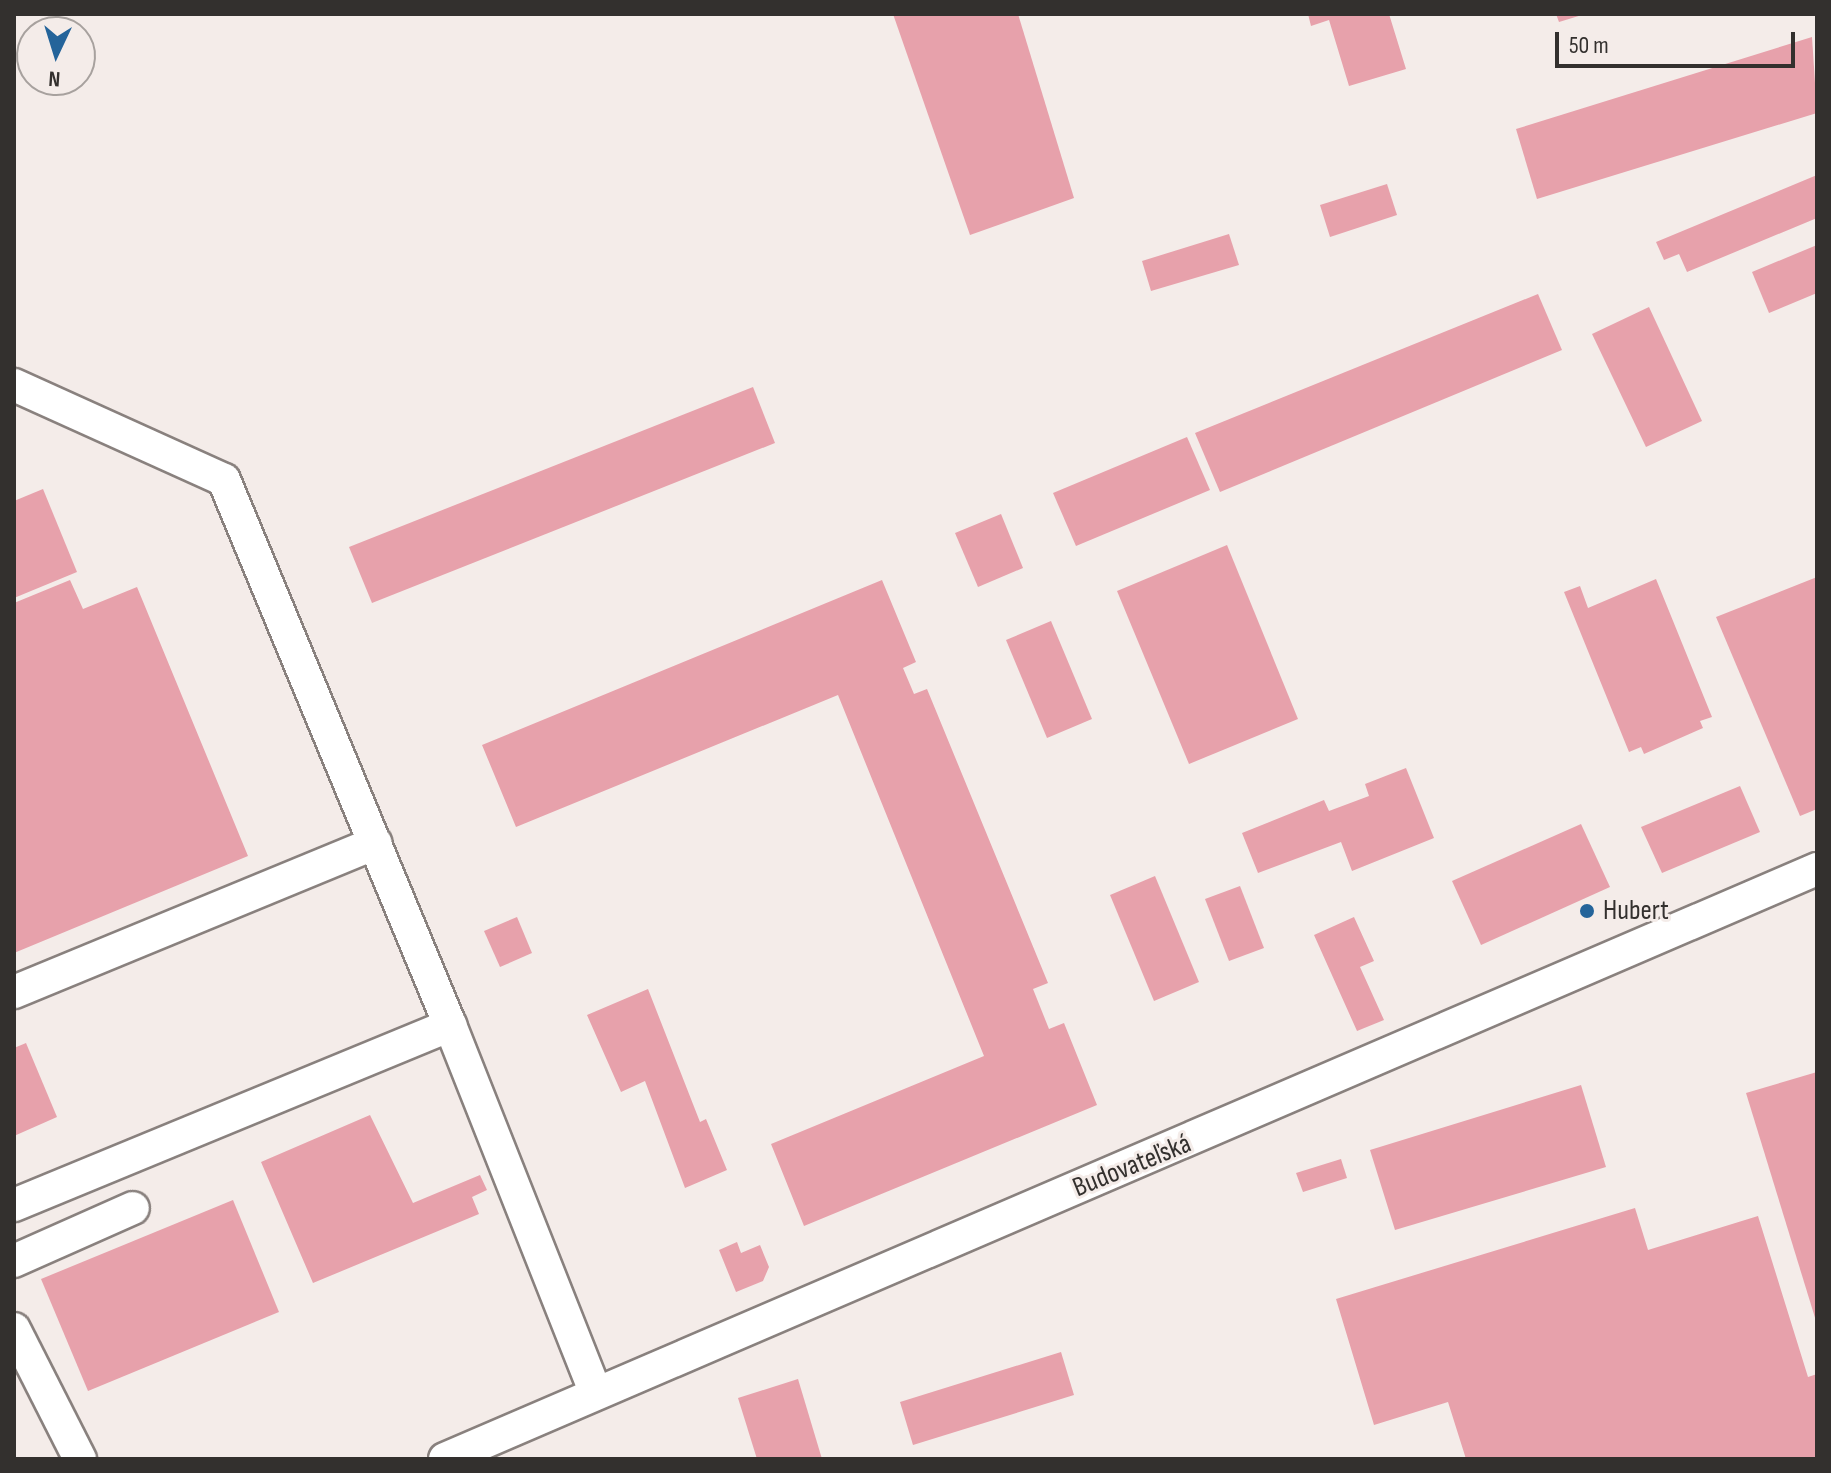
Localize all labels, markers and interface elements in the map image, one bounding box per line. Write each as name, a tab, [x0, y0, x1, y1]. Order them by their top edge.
north arrow	[16, 16, 96, 96]
scale bar	[1559, 16, 1799, 66]
text: 50 m	[1569, 31, 1609, 60]
text: N	[48, 65, 61, 92]
place label: Hubert	[1603, 894, 1669, 928]
marker: Hubert	[1578, 902, 1596, 920]
street label: Budovateľská	[1068, 1127, 1196, 1205]

